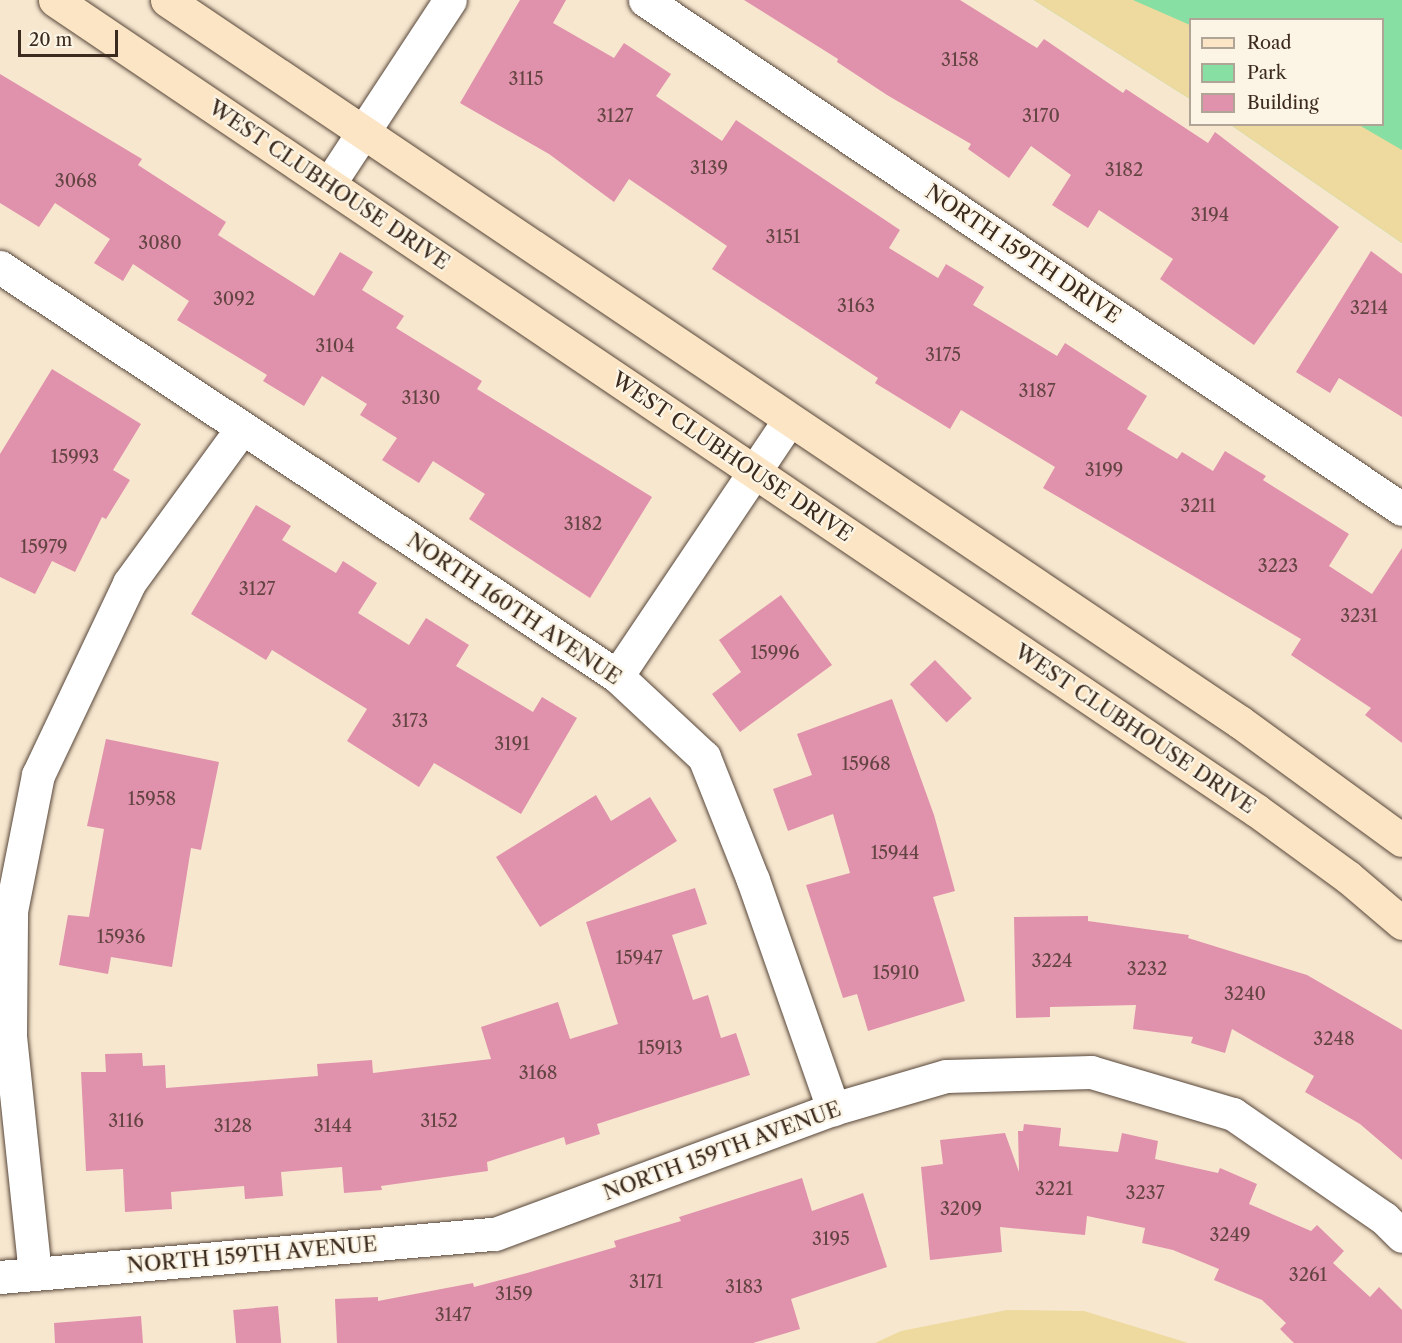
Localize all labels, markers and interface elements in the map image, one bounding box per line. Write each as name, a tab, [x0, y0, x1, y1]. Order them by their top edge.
scale bar	[21, 18, 122, 56]
legend	[1189, 18, 1384, 126]
text: 20 m	[29, 29, 72, 51]
text: Road	[1247, 32, 1292, 54]
house number: 3158	[941, 49, 979, 71]
text: Park	[1247, 62, 1286, 84]
house number: 3115	[509, 68, 543, 90]
text: Building	[1247, 92, 1319, 114]
street label: WEST CLUBHOUSE DRIVE	[204, 95, 454, 275]
house number: 3127	[597, 105, 633, 127]
house number: 3170	[1022, 105, 1060, 127]
house number: 3139	[690, 157, 728, 179]
house number: 3182	[1105, 159, 1143, 181]
house number: 3068	[55, 170, 97, 192]
street label: NORTH 159TH DRIVE	[921, 179, 1125, 329]
house number: 3194	[1191, 204, 1229, 226]
house number: 3151	[766, 226, 800, 248]
house number: 3080	[138, 232, 182, 254]
house number: 3092	[213, 288, 255, 310]
house number: 3163	[837, 295, 875, 317]
house number: 3214	[1350, 297, 1388, 319]
house number: 3104	[315, 335, 355, 357]
house number: 3175	[925, 344, 961, 366]
street label: WEST CLUBHOUSE DRIVE	[607, 367, 857, 547]
house number: 3187	[1018, 380, 1056, 402]
house number: 3130	[402, 387, 440, 409]
house number: 15993	[51, 446, 99, 468]
house number: 3199	[1085, 459, 1123, 481]
house number: 3211	[1180, 495, 1216, 517]
house number: 3182	[564, 513, 602, 535]
street label: NORTH 160TH AVENUE	[402, 528, 626, 690]
house number: 15979	[20, 536, 68, 558]
house number: 3223	[1258, 555, 1298, 577]
house number: 3127	[239, 578, 275, 600]
house number: 3231	[1340, 605, 1378, 627]
street label: WEST CLUBHOUSE DRIVE	[1010, 639, 1260, 819]
house number: 15996	[751, 642, 799, 664]
house number: 3173	[392, 710, 428, 732]
house number: 3191	[494, 733, 530, 755]
house number: 15968	[841, 753, 891, 775]
house number: 15958	[128, 788, 176, 810]
house number: 15944	[871, 842, 919, 864]
house number: 15936	[97, 926, 145, 948]
house number: 15947	[615, 947, 663, 969]
house number: 3224	[1031, 950, 1073, 972]
house number: 3232	[1127, 958, 1167, 980]
house number: 15910	[873, 962, 919, 984]
house number: 3240	[1224, 983, 1266, 1005]
house number: 3248	[1313, 1028, 1355, 1050]
house number: 15913	[637, 1037, 683, 1059]
house number: 3168	[519, 1062, 557, 1084]
street label: NORTH 159TH AVENUE	[599, 1096, 845, 1206]
house number: 3116	[108, 1110, 144, 1132]
house number: 3152	[420, 1110, 458, 1132]
house number: 3128	[214, 1115, 252, 1137]
house number: 3144	[314, 1115, 352, 1137]
house number: 3221	[1035, 1178, 1073, 1200]
house number: 3237	[1125, 1182, 1165, 1204]
house number: 3209	[940, 1198, 982, 1220]
house number: 3249	[1209, 1224, 1251, 1246]
house number: 3195	[812, 1228, 850, 1250]
street label: NORTH 159TH AVENUE	[125, 1231, 379, 1279]
house number: 3261	[1289, 1264, 1327, 1286]
house number: 3171	[629, 1271, 663, 1293]
house number: 3183	[725, 1276, 763, 1298]
house number: 3159	[495, 1283, 533, 1305]
house number: 3147	[435, 1304, 471, 1326]

